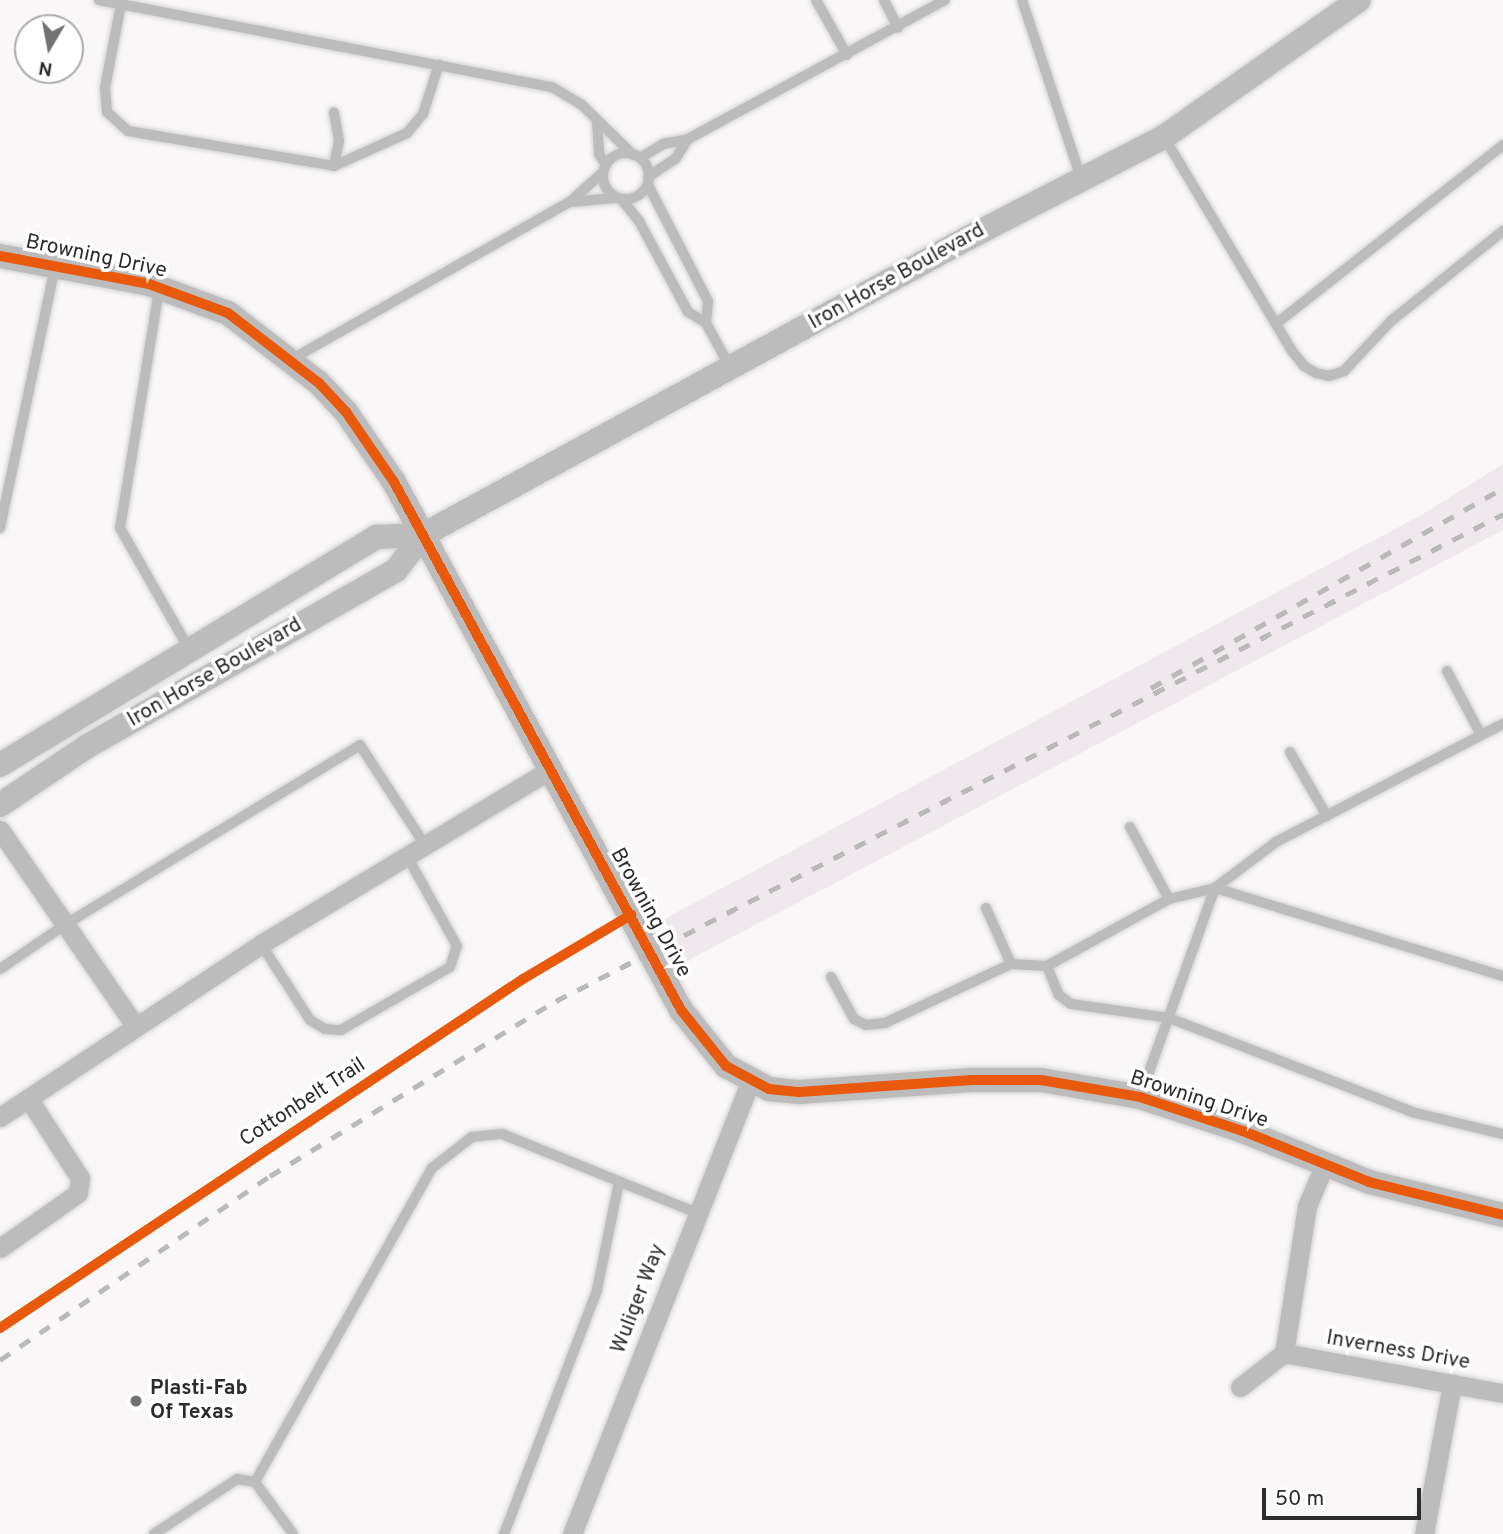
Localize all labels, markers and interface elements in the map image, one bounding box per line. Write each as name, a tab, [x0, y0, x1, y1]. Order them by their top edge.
north arrow	[14, 14, 84, 84]
text: N	[37, 55, 55, 81]
street label: Iron Horse Boulevard	[805, 218, 989, 336]
street label: Browning Drive	[23, 230, 169, 284]
street label: Iron Horse Boulevard	[123, 613, 307, 733]
street label: Browning Drive	[604, 844, 696, 982]
street label: Cottonbelt Trail	[235, 1053, 371, 1153]
street label: Browning Drive	[1127, 1066, 1271, 1134]
street label: Wuliger Way	[606, 1240, 672, 1358]
street label: Inverness Drive	[1324, 1326, 1472, 1376]
place label: Plasti-Fab Of Texas	[150, 1376, 248, 1426]
marker: Plasti-Fab Of Texas	[128, 1393, 144, 1409]
scale bar	[1265, 1474, 1424, 1518]
text: 50 m	[1275, 1486, 1324, 1513]

